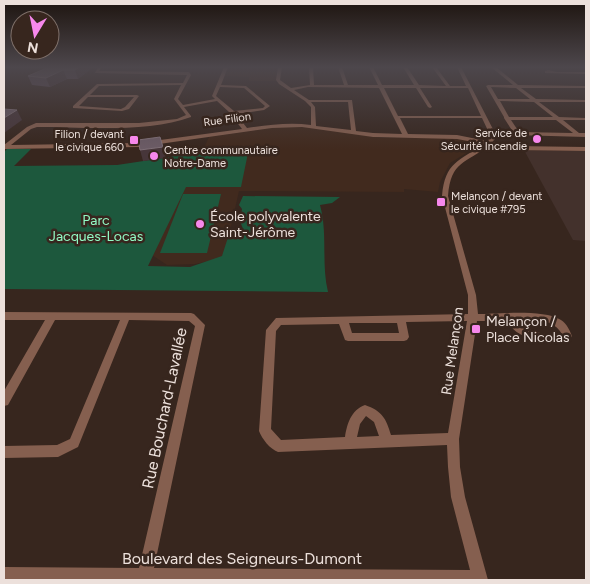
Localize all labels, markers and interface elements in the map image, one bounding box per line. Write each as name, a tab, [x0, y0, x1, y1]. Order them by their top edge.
north arrow	[10, 10, 60, 60]
text: N	[26, 38, 40, 57]
street label: Rue Filion	[203, 110, 252, 129]
place label: Service de Sécurité Incendie	[441, 127, 527, 153]
place label: Filion / devant le civique 660	[54, 128, 124, 154]
marker: Service de Sécurité Incendie	[531, 133, 543, 145]
marker: Filion / devant le civique 660	[128, 134, 140, 146]
place label: Centre communautaire Notre-Dame	[164, 144, 278, 170]
marker: Centre communautaire Notre-Dame	[148, 150, 160, 162]
place label: Melançon / devant le civique #795	[451, 190, 542, 216]
marker: Melançon / devant le civique #795	[435, 196, 447, 208]
place label: École polyvalente Saint-Jérôme	[210, 208, 321, 241]
park label: Parc Jacques-Locas	[49, 212, 143, 245]
marker: École polyvalente Saint-Jérôme	[194, 218, 206, 230]
street label: Rue Melançon	[438, 306, 467, 396]
place label: Melançon / Place Nicolas	[486, 313, 570, 346]
marker: Melançon / Place Nicolas	[470, 323, 482, 335]
street label: Rue Bouchard-Lavallée	[138, 326, 191, 490]
street label: Boulevard des Seigneurs-Dumont	[122, 549, 362, 568]

